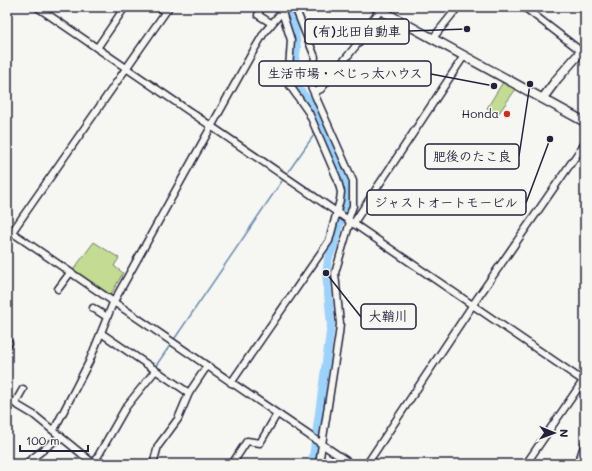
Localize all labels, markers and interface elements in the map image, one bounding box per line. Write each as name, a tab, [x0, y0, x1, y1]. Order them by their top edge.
callout: (有)北田自動車	[305, 19, 409, 44]
text: (有)北田自動車	[313, 22, 401, 39]
callout: 生活市場・べじっ太ハウス	[259, 61, 431, 86]
text: 生活市場・べじっ太ハウス	[267, 64, 423, 81]
place label: Honda	[462, 105, 499, 121]
marker: Honda	[502, 109, 512, 119]
callout: 肥後のたこ良	[425, 144, 519, 169]
text: 肥後のたこ良	[433, 147, 511, 164]
callout: ジャストオートモービル	[367, 190, 526, 215]
text: ジャストオートモービル	[374, 193, 518, 210]
callout: 大鞘川	[361, 304, 416, 329]
text: 大鞘川	[368, 307, 408, 324]
north arrow	[534, 413, 574, 453]
scale bar	[20, 427, 88, 453]
text: N	[557, 429, 572, 437]
text: 100 m	[26, 432, 60, 448]

